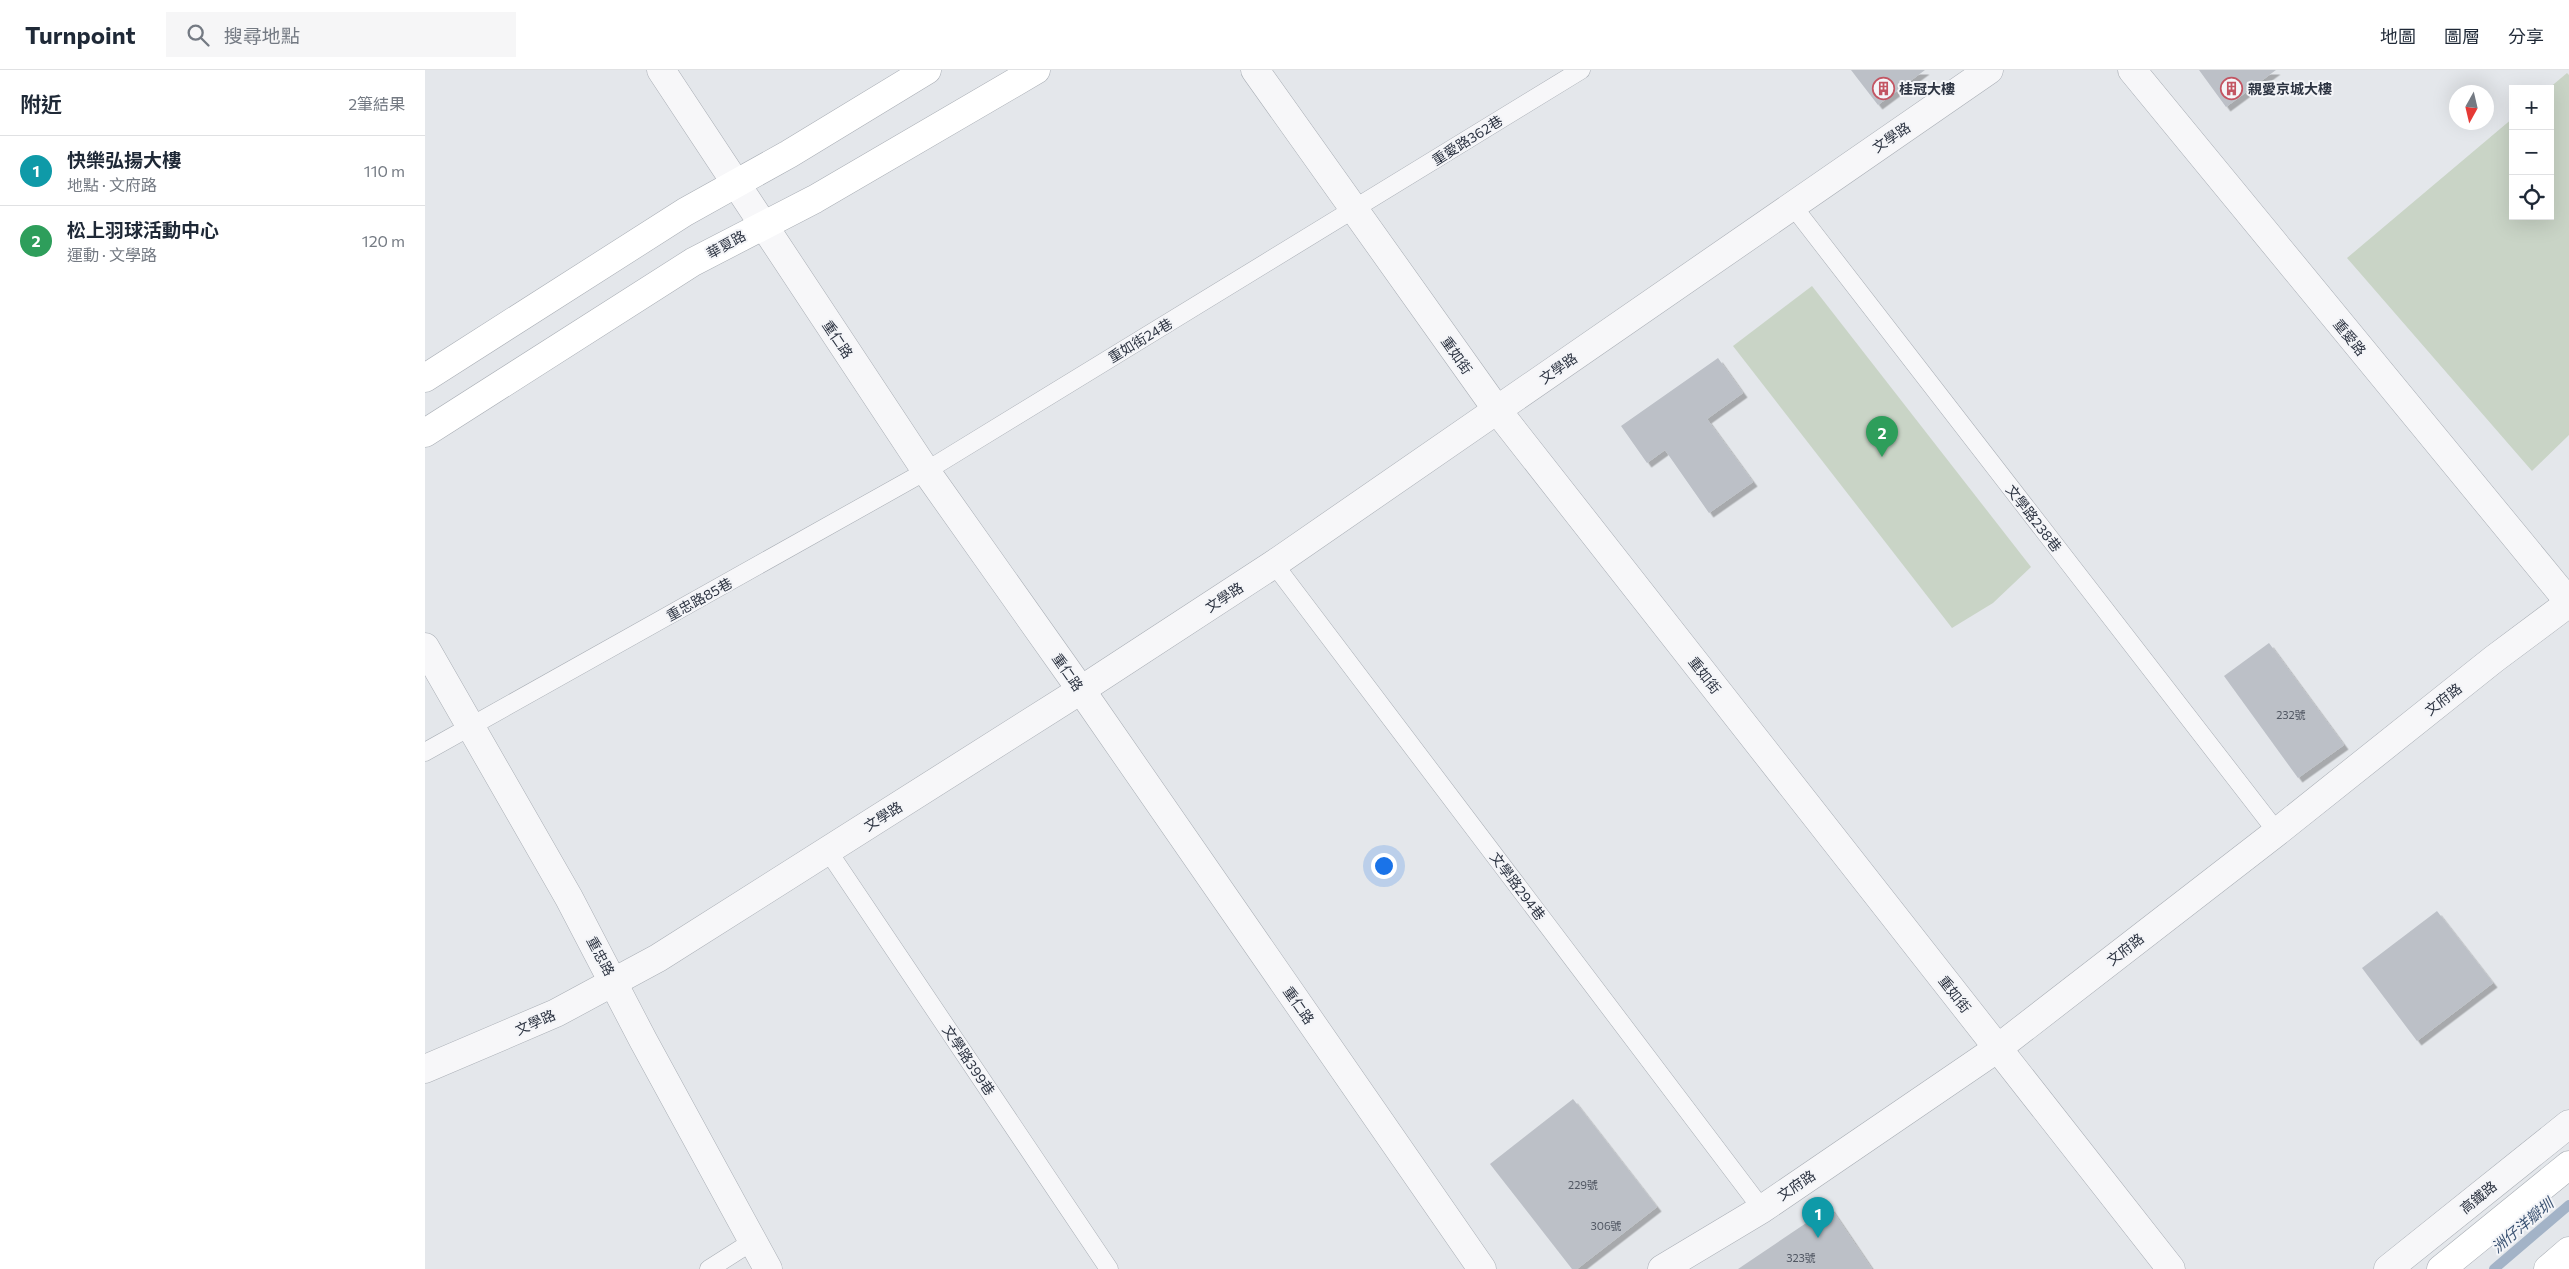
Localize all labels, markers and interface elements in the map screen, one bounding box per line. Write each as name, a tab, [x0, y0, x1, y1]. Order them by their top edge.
search box	[166, 12, 516, 57]
text: Turnpoint	[25, 20, 136, 49]
icon: search	[184, 21, 212, 49]
text: 搜尋地點	[224, 24, 300, 47]
text: 地圖	[2380, 25, 2416, 47]
text: 圖層	[2444, 25, 2480, 47]
text: 分享	[2508, 25, 2544, 47]
building icon: 桂冠大樓	[1871, 76, 1895, 100]
building icon: 親愛京城大樓	[2220, 76, 2244, 100]
place label: 桂冠大樓	[1899, 80, 1955, 97]
place label: 親愛京城大樓	[2248, 80, 2332, 97]
north arrow	[2449, 85, 2494, 130]
map controls	[2509, 85, 2554, 220]
button: +	[2509, 85, 2554, 130]
text: 附近	[20, 91, 62, 116]
text: 2筆結果	[348, 94, 405, 113]
street label: 重愛路362巷	[1428, 112, 1506, 168]
street label: 文學路	[1869, 118, 1913, 156]
button: −	[2509, 130, 2554, 175]
text: 快樂弘揚大樓	[67, 148, 181, 171]
text: 1	[32, 161, 40, 180]
text: 110 m	[364, 161, 405, 180]
text: 地點 · 文府路	[67, 175, 157, 194]
button: locate	[2509, 175, 2554, 220]
text: 松上羽球活動中心	[67, 218, 219, 241]
street label: 華夏路	[704, 226, 748, 262]
text: 2	[31, 231, 41, 250]
text: 120 m	[362, 231, 405, 250]
text: 運動 · 文學路	[67, 245, 157, 264]
street label: 重如街24巷	[1105, 314, 1175, 366]
street label: 重愛路	[2330, 315, 2370, 359]
street label: 重仁路	[819, 317, 857, 361]
street label: 重如街	[1438, 333, 1476, 377]
street label: 文學路	[1536, 349, 1580, 387]
pin: 2	[1866, 416, 1898, 457]
street label: 文學路238巷	[2003, 481, 2065, 555]
street label: 重忠路85巷	[663, 574, 735, 624]
street label: 文學路	[1202, 578, 1246, 616]
street label: 重仁路	[1049, 650, 1087, 694]
street label: 重如街	[1685, 653, 1725, 697]
street label: 文府路	[2421, 679, 2465, 719]
house number: 232號	[2276, 708, 2306, 721]
street label: 文學路	[861, 798, 905, 834]
street label: 文學路294巷	[1487, 849, 1549, 923]
your location	[1371, 853, 1397, 879]
street label: 文府路	[2103, 929, 2147, 969]
street label: 重忠路	[584, 933, 618, 979]
street label: 重如街	[1935, 972, 1975, 1016]
street label: 重仁路	[1280, 983, 1318, 1027]
street label: 文學路	[512, 1006, 558, 1038]
street label: 文學路399巷	[939, 1022, 999, 1098]
street label: 文府路	[1774, 1166, 1818, 1204]
street label: 高鐵路	[2456, 1177, 2500, 1217]
house number: 229號	[1568, 1178, 1598, 1191]
water label: 洲仔洋瓣圳	[2487, 1193, 2558, 1256]
pin: 1	[1802, 1197, 1834, 1238]
house number: 306號	[1590, 1219, 1622, 1232]
house number: 323號	[1786, 1251, 1816, 1264]

